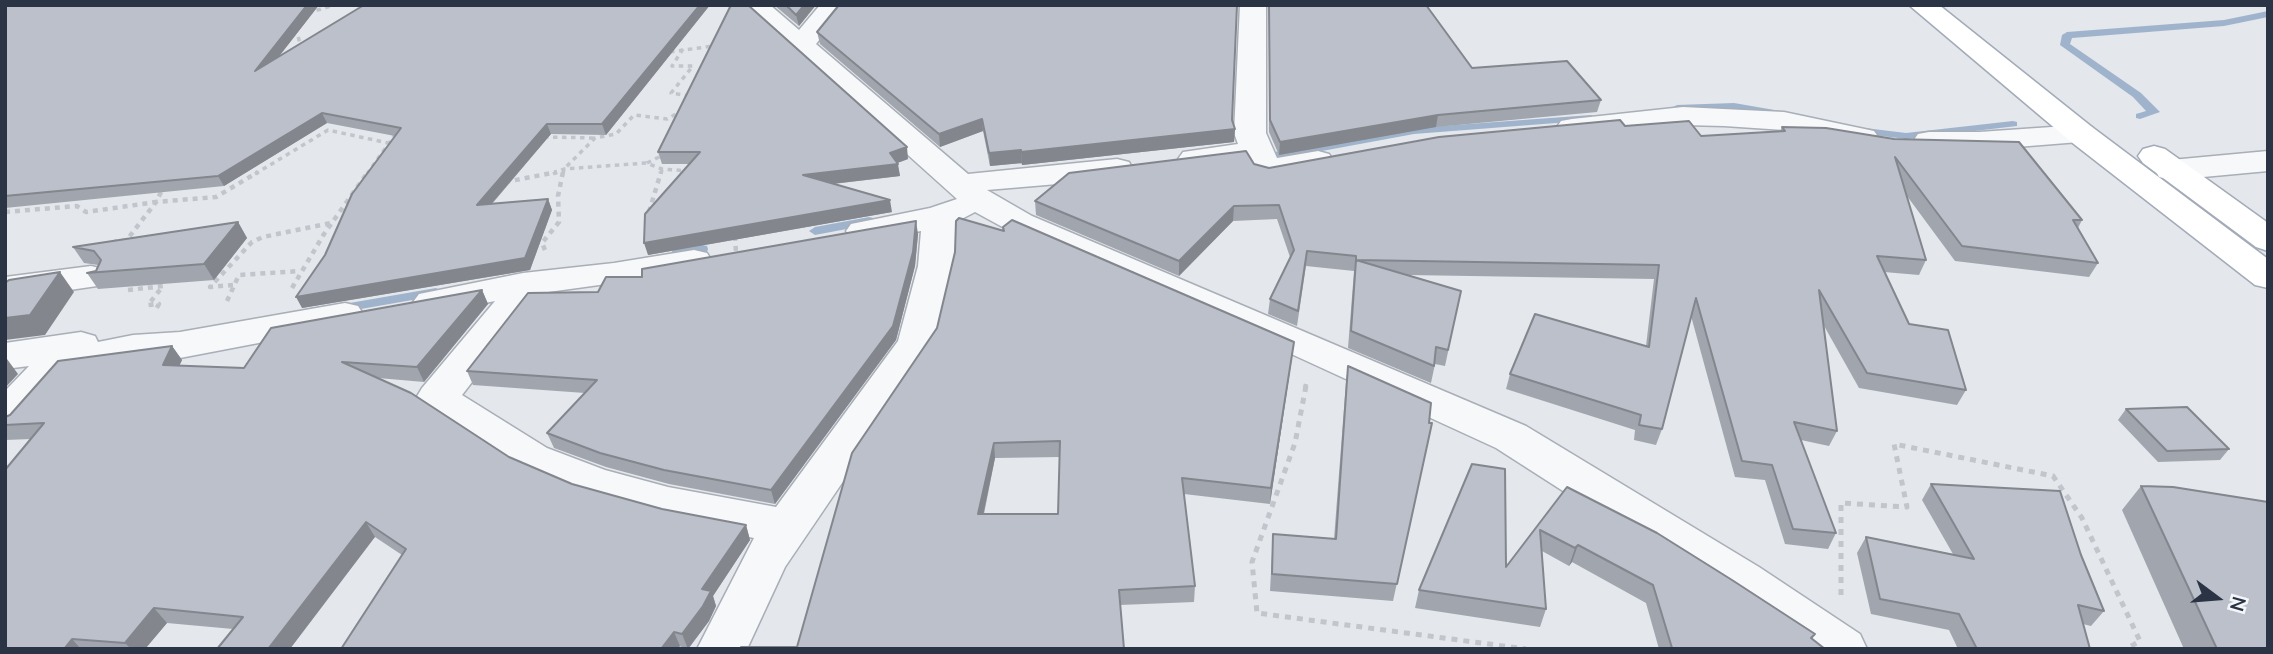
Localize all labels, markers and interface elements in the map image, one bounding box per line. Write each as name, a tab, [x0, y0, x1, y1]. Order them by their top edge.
north arrow	[2182, 563, 2252, 633]
text: N	[2223, 593, 2252, 614]

